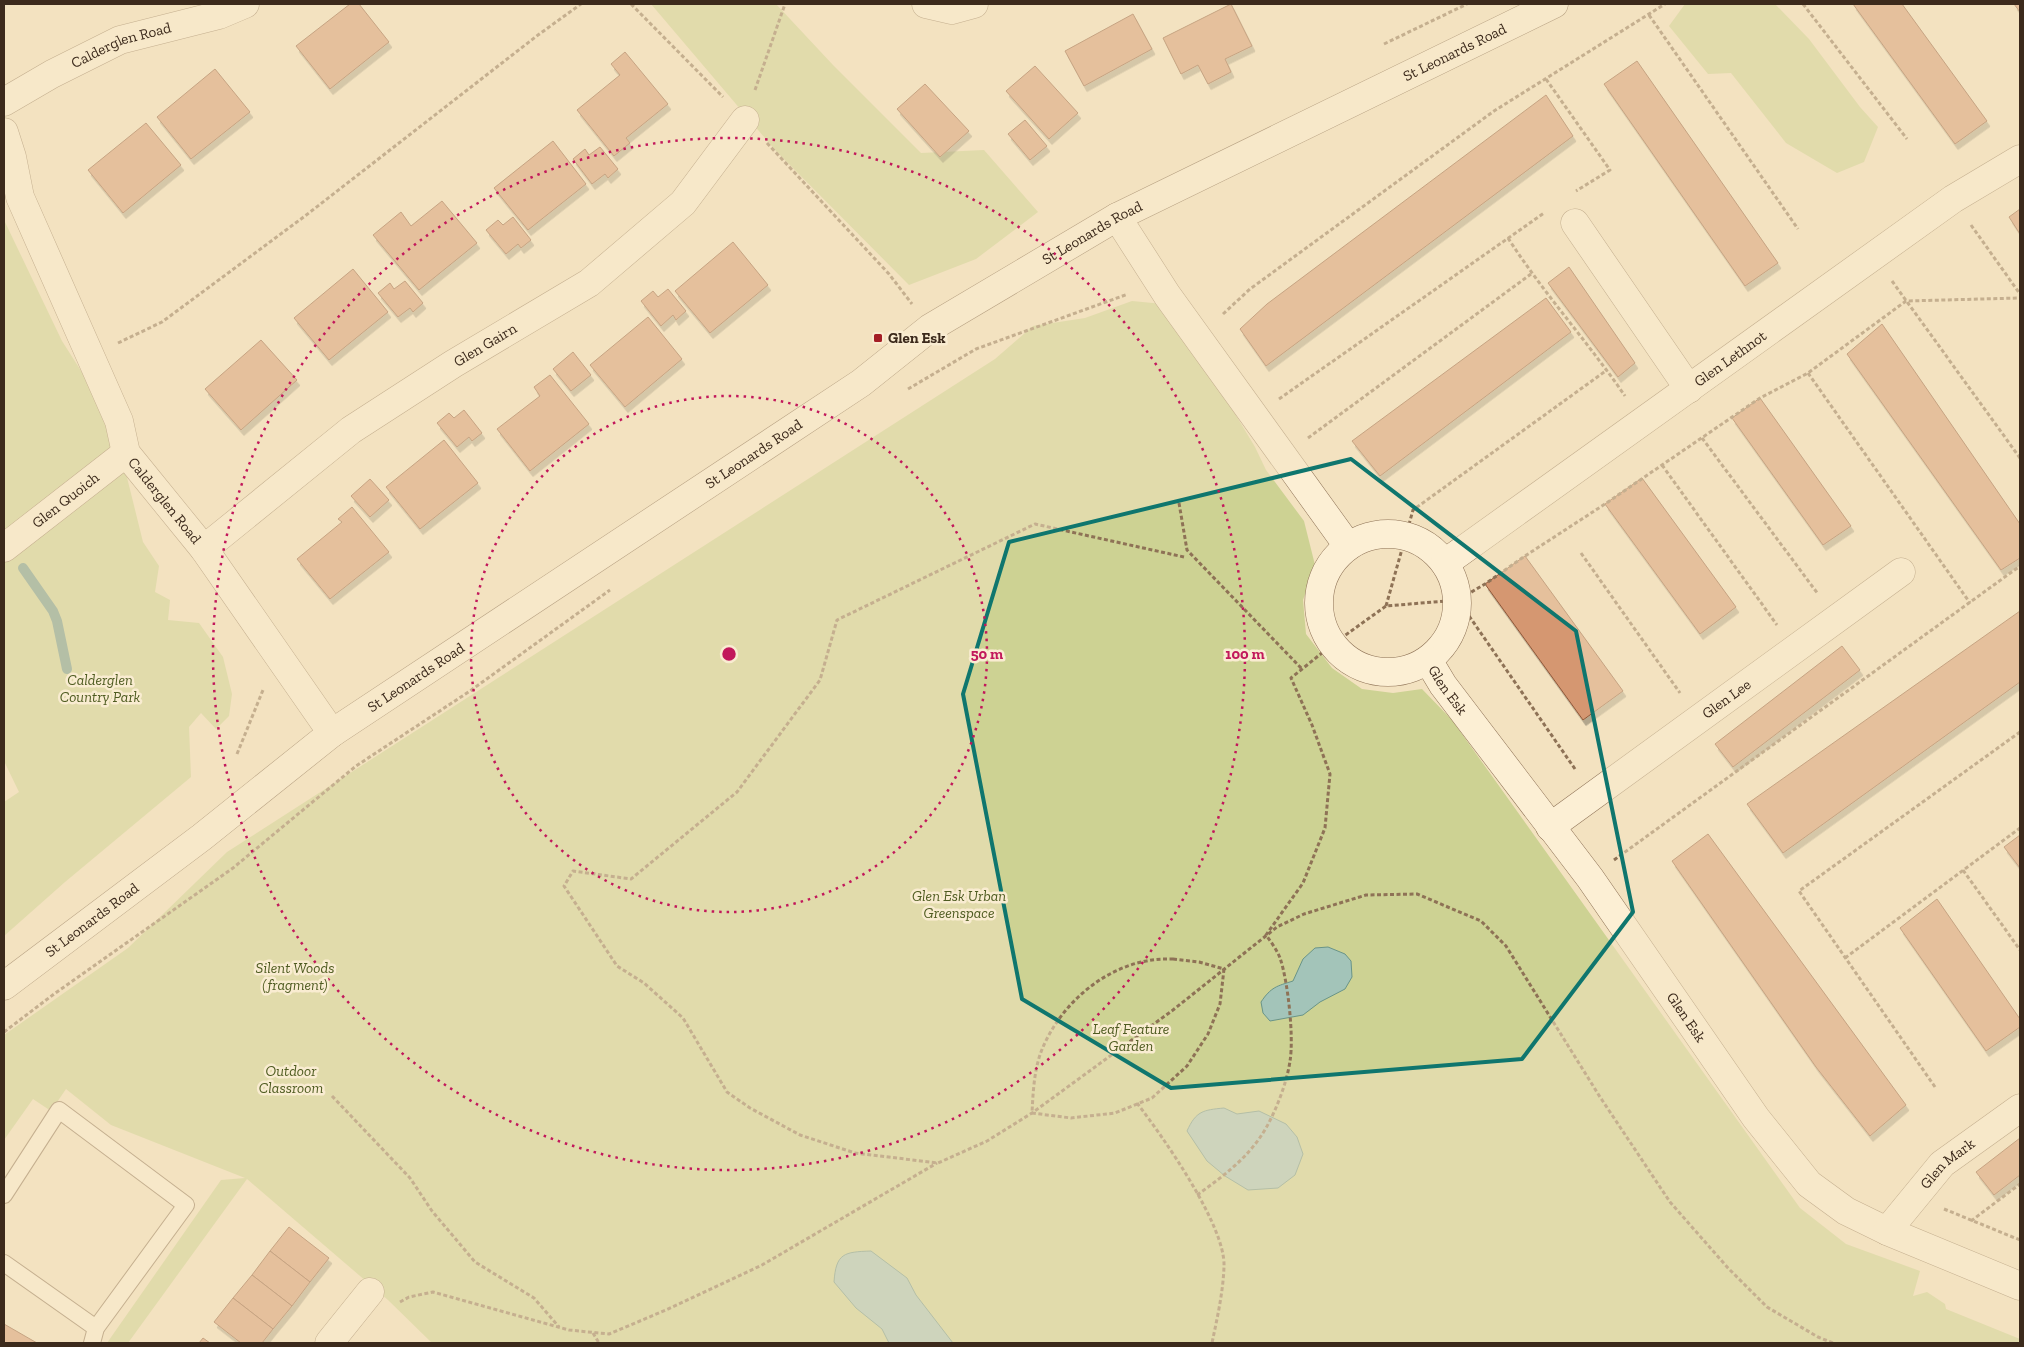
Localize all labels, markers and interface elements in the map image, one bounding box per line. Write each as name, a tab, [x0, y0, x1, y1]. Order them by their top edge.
street label: Calderglen Road	[68, 18, 174, 72]
street label: St Leonards Road	[1400, 19, 1510, 85]
street label: St Leonards Road	[1039, 197, 1146, 268]
street label: Glen Gairn	[450, 319, 520, 371]
street label: Glen Lethnot	[1691, 326, 1770, 391]
place label: Glen Esk	[888, 329, 946, 347]
marker: Glen Esk	[872, 332, 884, 344]
street label: St Leonards Road	[702, 415, 806, 493]
street label: Calderglen Road	[124, 454, 206, 548]
street label: Glen Quoich	[28, 468, 103, 532]
street label: St Leonards Road	[364, 638, 469, 716]
centre of rings	[720, 645, 738, 663]
text: 50 m	[971, 645, 1003, 663]
text: 100 m	[1225, 645, 1265, 663]
street label: Glen Esk	[1424, 662, 1472, 719]
park label: Calderglen Country Park	[60, 671, 141, 706]
street label: Glen Lee	[1699, 675, 1754, 723]
street label: St Leonards Road	[41, 878, 143, 961]
park label: Glen Esk Urban Greenspace	[912, 887, 1006, 922]
park label: Silent Woods (fragment)	[256, 959, 334, 994]
street label: Glen Esk	[1663, 989, 1710, 1046]
park label: Leaf Feature Garden	[1093, 1020, 1169, 1055]
park label: Outdoor Classroom	[259, 1062, 323, 1097]
street label: Glen Mark	[1916, 1134, 1978, 1193]

